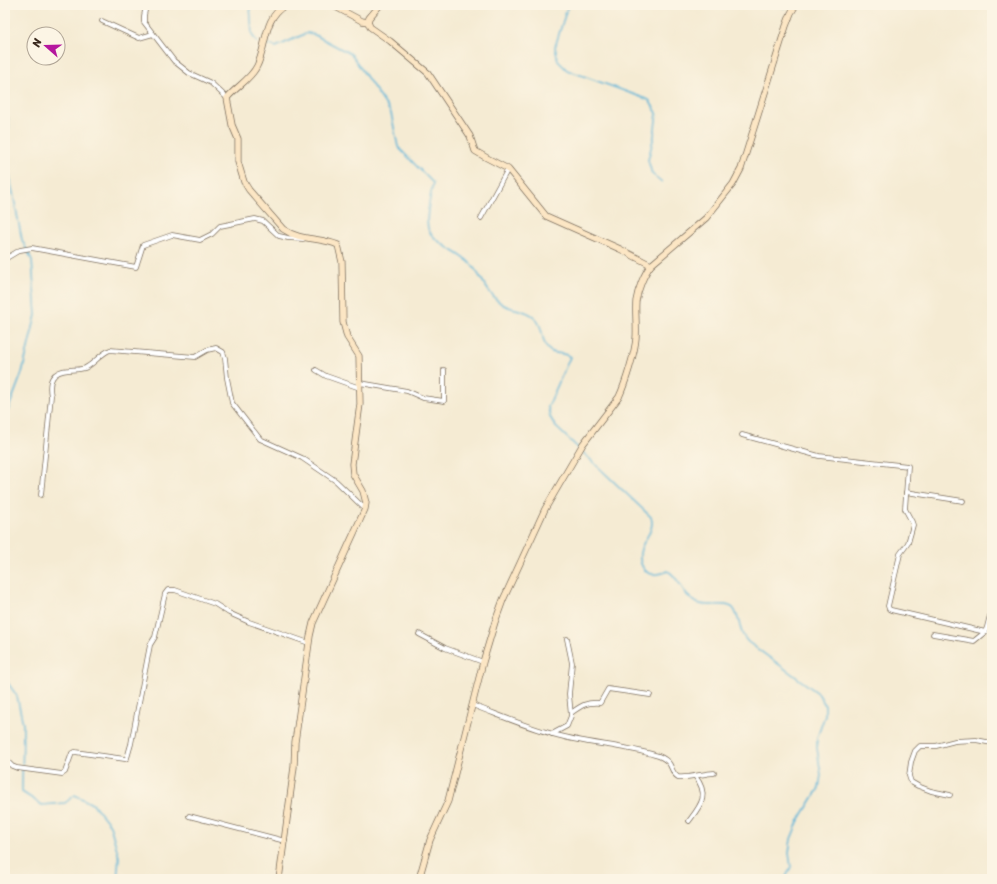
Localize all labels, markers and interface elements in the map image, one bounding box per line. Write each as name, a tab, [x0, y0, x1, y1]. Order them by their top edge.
north arrow	[26, 26, 66, 66]
text: N	[26, 36, 47, 51]

